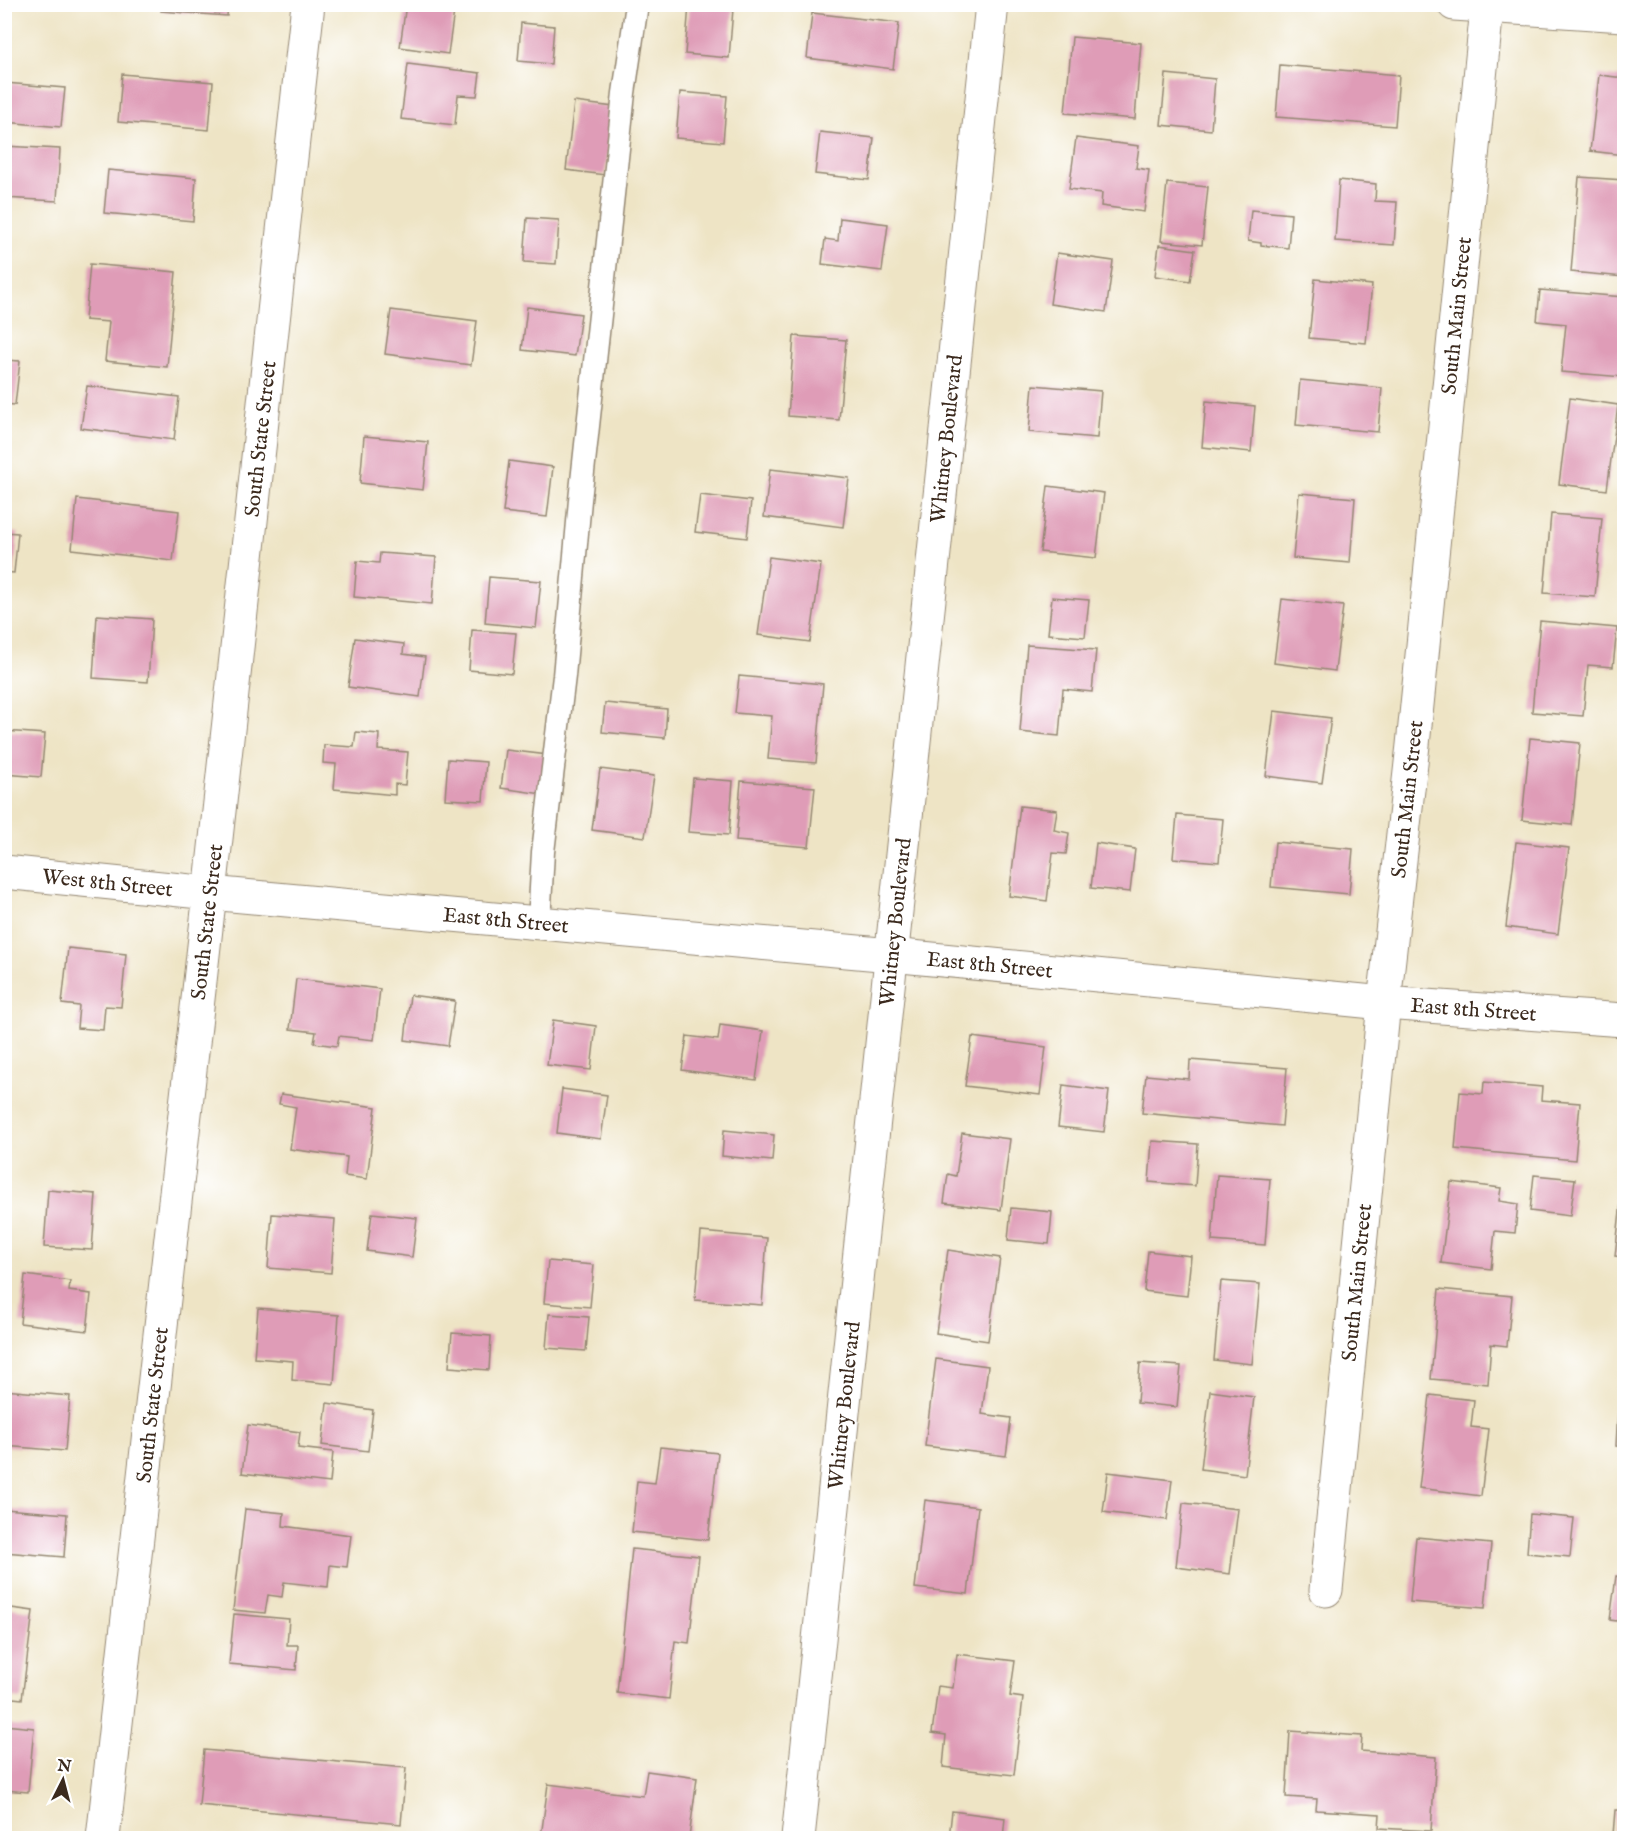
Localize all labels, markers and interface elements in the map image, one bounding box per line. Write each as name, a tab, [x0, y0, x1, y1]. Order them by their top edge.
street label: South Main Street	[1436, 236, 1479, 396]
street label: Whitney Boulevard	[925, 353, 970, 525]
street label: South State Street	[240, 360, 284, 518]
street label: South Main Street	[1386, 719, 1430, 880]
street label: Whitney Boulevard	[874, 836, 919, 1008]
street label: South State Street	[186, 843, 230, 1001]
street label: West 8th Street	[41, 864, 174, 904]
street label: East 8th Street	[441, 902, 570, 941]
street label: East 8th Street	[925, 947, 1054, 986]
street label: East 8th Street	[1410, 993, 1537, 1029]
street label: South Main Street	[1337, 1203, 1379, 1363]
street label: Whitney Boulevard	[823, 1319, 868, 1491]
street label: South State Street	[131, 1326, 176, 1484]
north arrow	[33, 1750, 93, 1810]
text: N	[55, 1756, 72, 1778]

